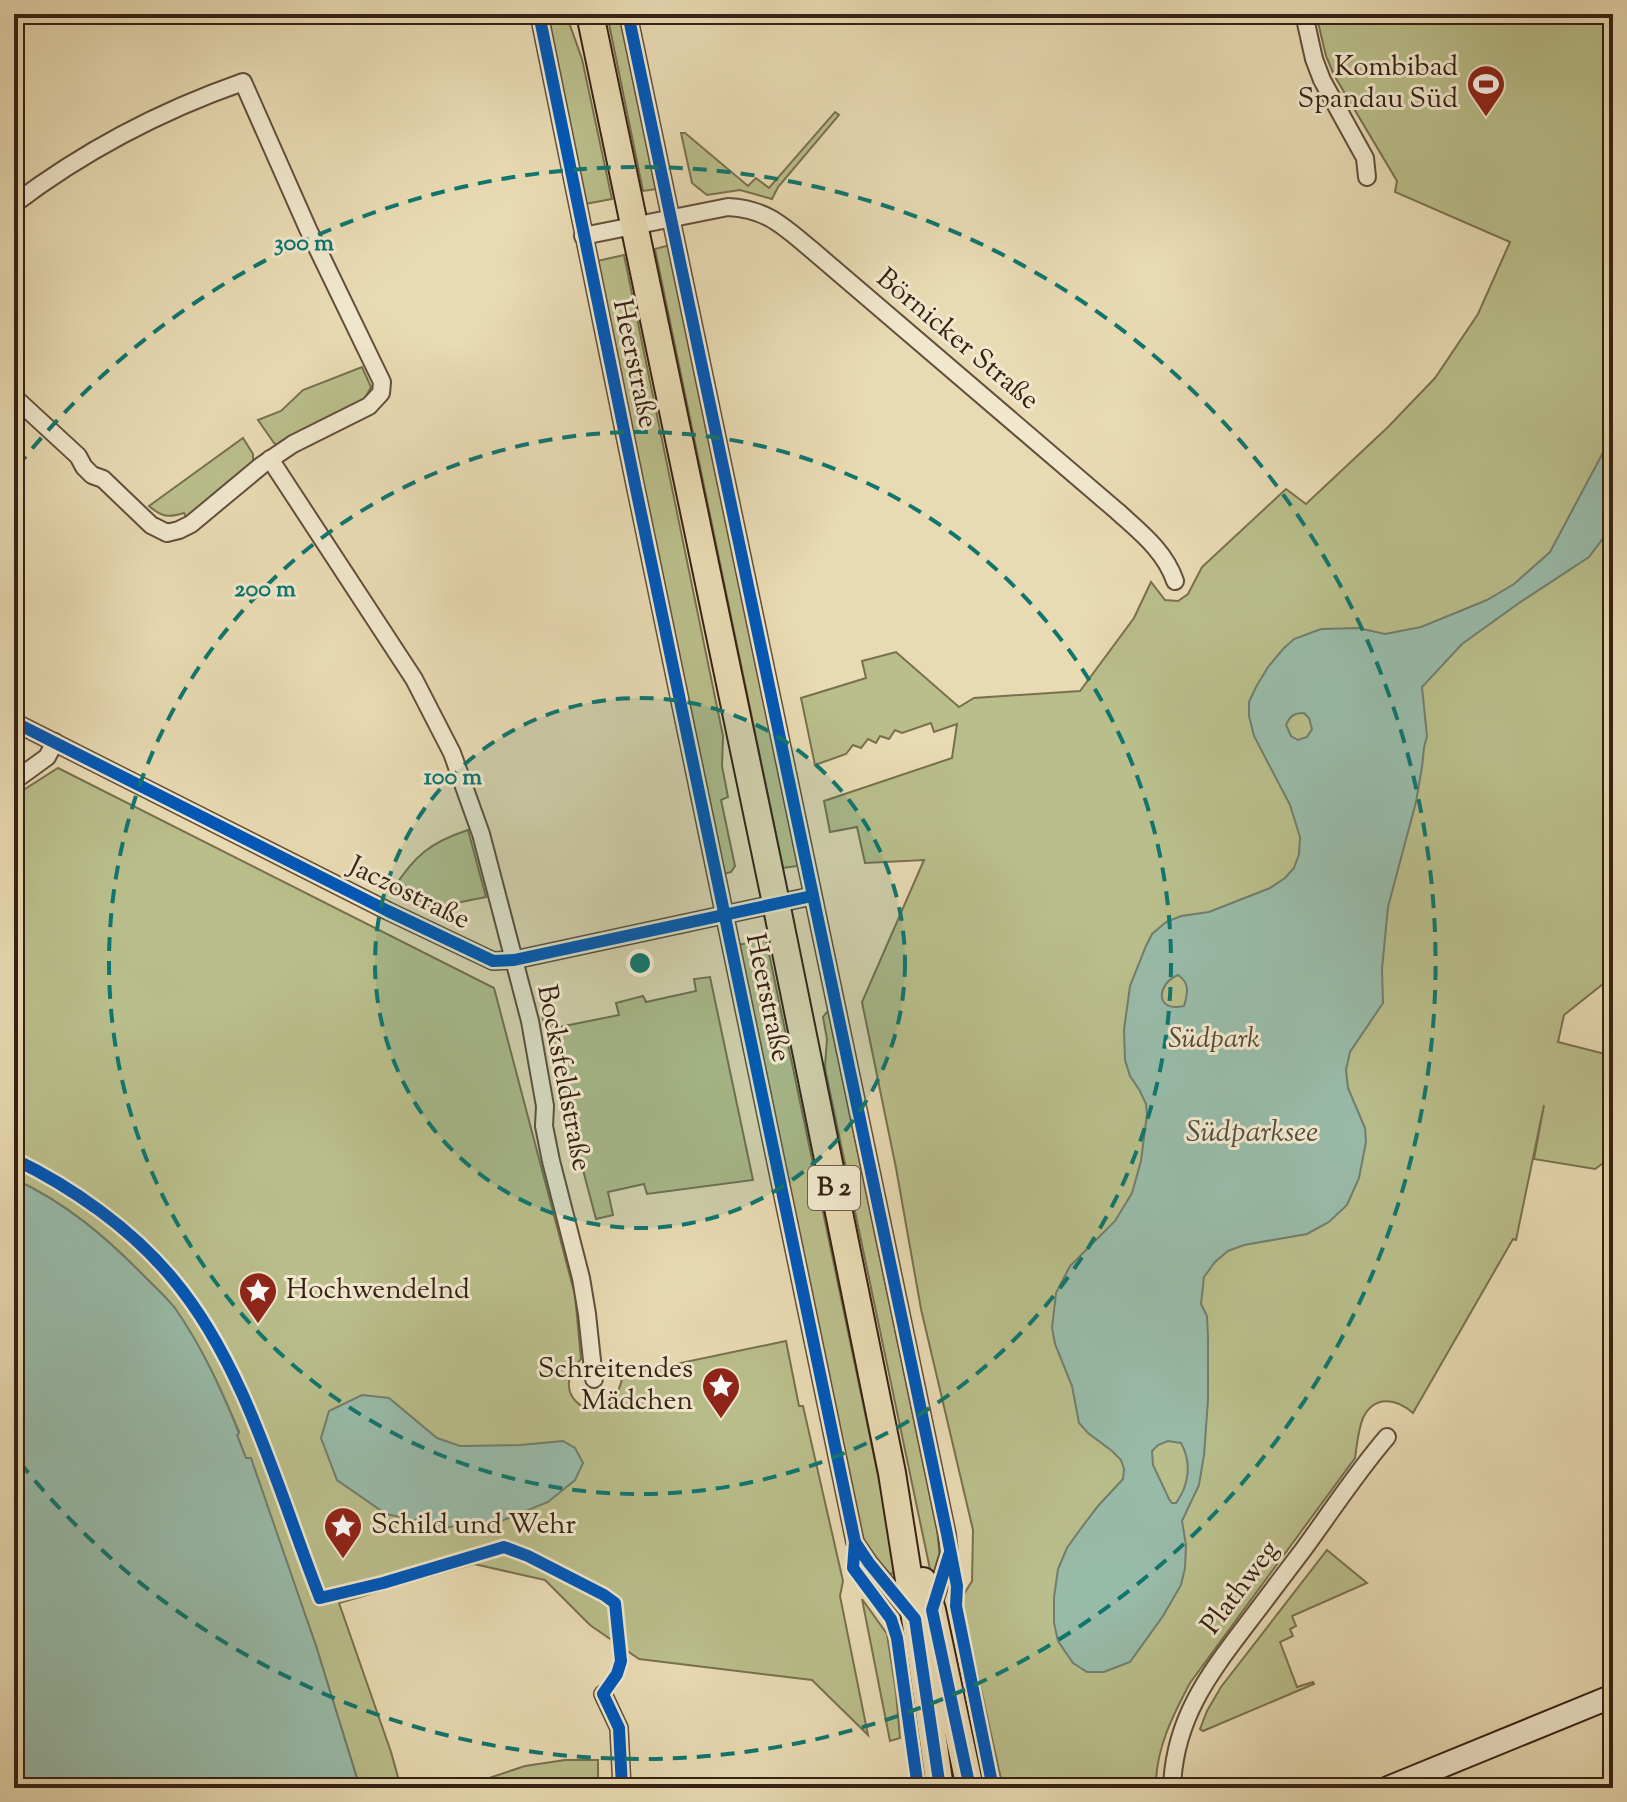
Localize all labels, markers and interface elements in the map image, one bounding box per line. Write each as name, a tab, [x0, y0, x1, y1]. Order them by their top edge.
place label: Kombibad Spandau Süd	[1298, 48, 1458, 120]
sports icon: Kombibad Spandau Süd	[1465, 63, 1507, 118]
text: 300 m	[274, 227, 334, 261]
street label: Börnicker Straße	[867, 260, 1047, 420]
street label: Heerstraße	[601, 296, 667, 432]
text: 200 m	[234, 573, 296, 607]
text: 100 m	[424, 761, 482, 795]
street label: Jaczostraße	[340, 846, 477, 941]
street label: Heerstraße	[734, 930, 800, 1066]
centre of rings	[626, 949, 654, 977]
street label: Bocksfeldstraße	[525, 981, 601, 1175]
park label: Südpark	[1168, 1020, 1260, 1060]
water label: Südparksee	[1186, 1112, 1318, 1155]
road number: B 2	[808, 1166, 860, 1210]
place icon: Hochwendelnd	[237, 1270, 279, 1325]
place label: Hochwendelnd	[286, 1271, 470, 1311]
place label: Schreitendes Mädchen	[538, 1350, 693, 1422]
place icon: Schreitendes Mädchen	[700, 1365, 742, 1420]
place icon: Schild und Wehr	[322, 1505, 364, 1560]
place label: Schild und Wehr	[371, 1506, 577, 1546]
street label: Plathweg	[1192, 1533, 1290, 1643]

